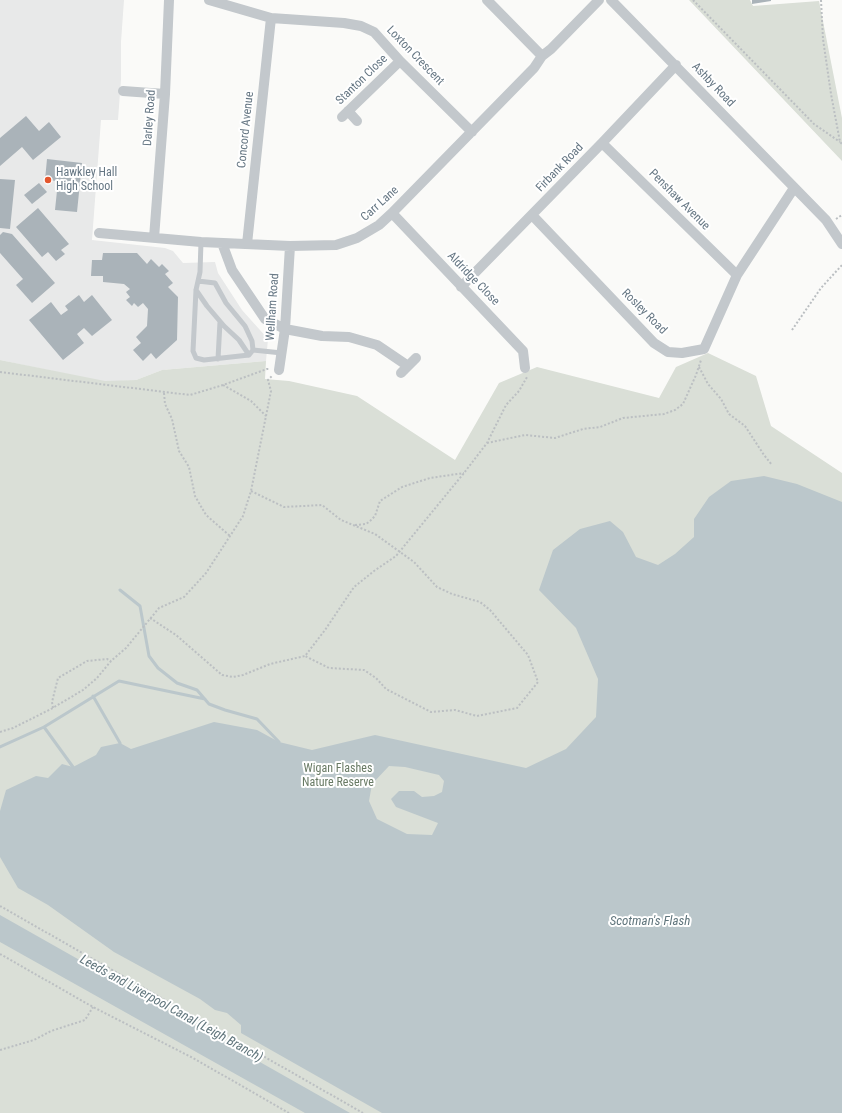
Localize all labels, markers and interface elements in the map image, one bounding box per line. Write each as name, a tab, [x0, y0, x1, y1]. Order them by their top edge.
street label: Loxton Crescent	[383, 23, 447, 89]
street label: Stanton Close	[333, 52, 391, 108]
street label: Ashby Road	[688, 60, 738, 110]
street label: Darley Road	[141, 89, 159, 147]
street label: Concord Avenue	[235, 91, 257, 169]
street label: Firbank Road	[533, 141, 587, 195]
place label: Hawkley Hall High School	[56, 166, 117, 194]
street label: Penshaw Avenue	[646, 167, 712, 233]
marker: Hawkley Hall High School	[43, 175, 53, 185]
street label: Carr Lane	[358, 183, 402, 225]
street label: Aldridge Close	[444, 249, 502, 309]
street label: Wellham Road	[263, 273, 283, 341]
street label: Rosley Road	[618, 286, 670, 338]
park label: Wigan Flashes Nature Reserve	[302, 762, 374, 790]
water label: Scotman's Flash	[610, 914, 690, 930]
water label: Leeds and Liverpool Canal (Leigh Branch)	[77, 952, 265, 1066]

